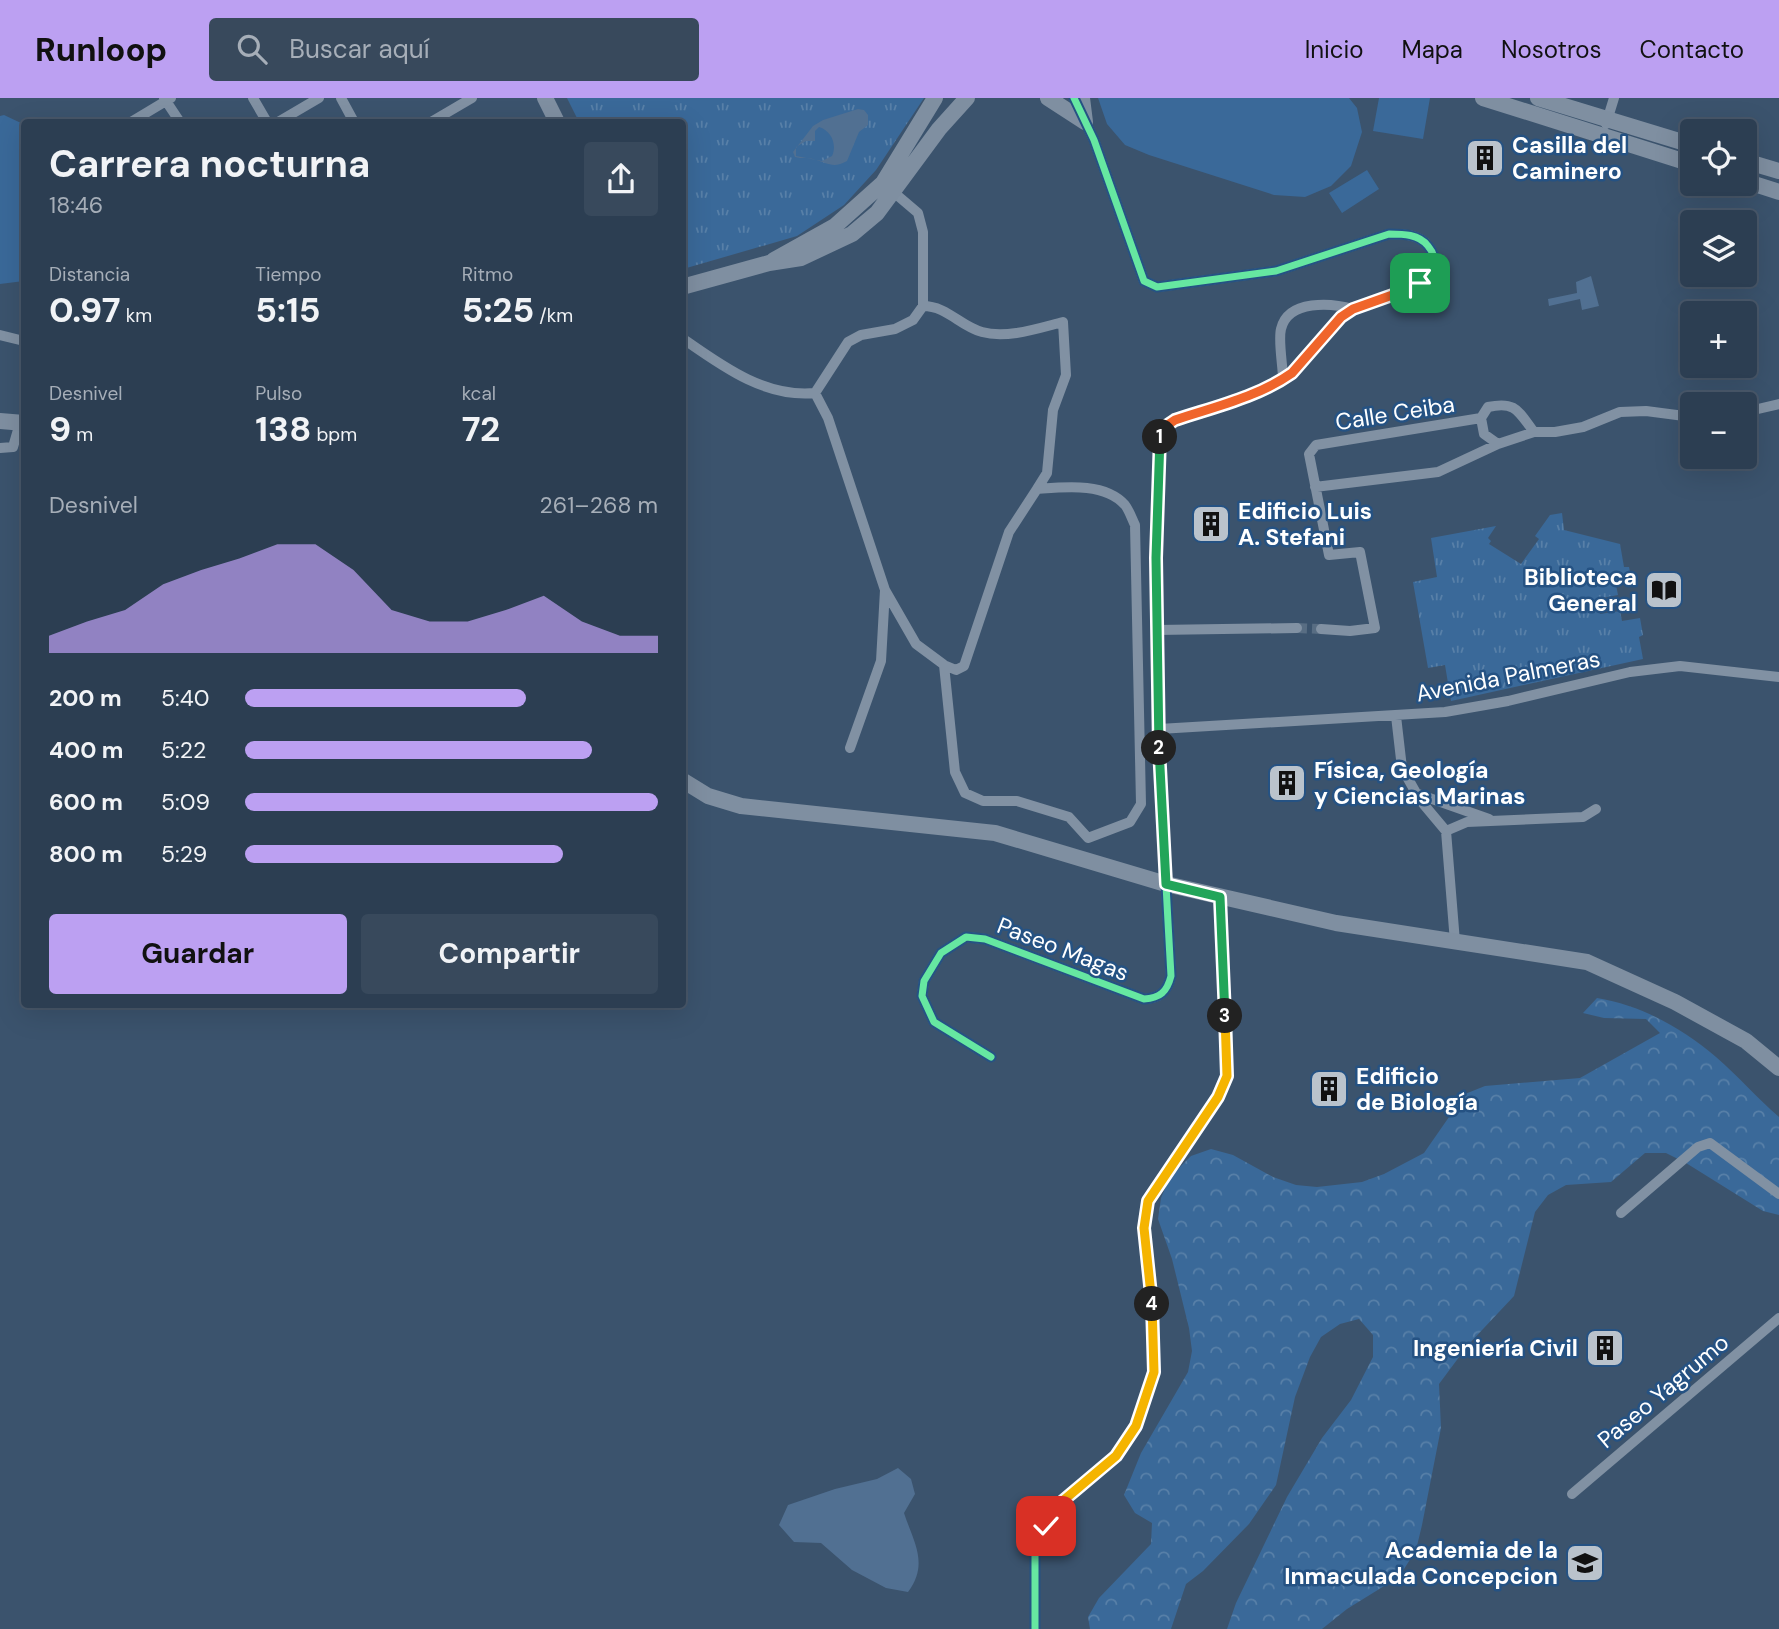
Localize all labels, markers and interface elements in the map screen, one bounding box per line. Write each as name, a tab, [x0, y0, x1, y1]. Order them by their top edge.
search box	[209, 18, 699, 81]
text: Runloop	[35, 28, 167, 71]
icon: search	[233, 30, 271, 68]
text: Buscar aquí	[289, 32, 430, 66]
text: Inicio	[1305, 34, 1364, 65]
text: Mapa	[1402, 34, 1463, 65]
text: Nosotros	[1501, 34, 1602, 65]
text: Contacto	[1640, 34, 1744, 65]
map controls	[1680, 119, 1757, 469]
button: locate	[1680, 119, 1757, 196]
place label: Casilla del Caminero	[1512, 130, 1627, 186]
building icon: Casilla del Caminero	[1464, 137, 1506, 179]
text: Carrera nocturna	[49, 139, 370, 189]
button: share	[584, 142, 658, 216]
text: 18:46	[49, 190, 103, 220]
button: layers	[1680, 210, 1757, 287]
pin	[1390, 253, 1450, 313]
text: Distancia	[49, 262, 130, 287]
text: Tiempo	[255, 262, 321, 287]
text: Ritmo	[462, 262, 513, 287]
icon: arrive	[1401, 264, 1439, 302]
text: 0.97	[49, 287, 121, 333]
text: 5:15	[255, 287, 321, 333]
text: 5:25	[462, 287, 534, 333]
button: +	[1680, 301, 1757, 378]
text: km	[121, 303, 152, 328]
text: /km	[534, 303, 573, 328]
text: Desnivel	[49, 381, 122, 406]
text: Pulso	[255, 381, 302, 406]
text: kcal	[462, 381, 496, 406]
street label: Calle Ceiba	[1333, 389, 1457, 437]
button: −	[1680, 392, 1757, 469]
text: 9	[49, 406, 71, 452]
text: 138	[255, 406, 311, 452]
text: 72	[462, 406, 500, 452]
pin: 1	[1142, 420, 1178, 454]
text: m	[71, 422, 93, 447]
text: bpm	[311, 422, 357, 447]
text: 1	[1156, 424, 1163, 449]
text: Desnivel	[49, 490, 138, 520]
text: 261–268 m	[539, 490, 658, 520]
place label: Edificio Luis A. Stefani	[1238, 496, 1372, 552]
building icon: Edificio Luis A. Stefani	[1190, 503, 1232, 545]
place label: Biblioteca General	[1524, 562, 1637, 618]
library icon: Biblioteca General	[1643, 569, 1685, 611]
street label: Avenida Palmeras	[1413, 643, 1603, 709]
text: 200 m	[49, 683, 122, 713]
text: 5:40	[161, 683, 209, 713]
pin: 2	[1142, 730, 1176, 766]
text: 400 m	[49, 735, 123, 765]
text: 5:22	[161, 735, 206, 765]
text: 2	[1153, 735, 1164, 760]
place label: Física, Geología y Ciencias Marinas	[1314, 755, 1525, 811]
building icon: Física, Geología y Ciencias Marinas	[1266, 762, 1308, 804]
text: 600 m	[49, 787, 123, 817]
text: 5:09	[161, 787, 210, 817]
text: 800 m	[49, 839, 123, 869]
text: 5:29	[161, 839, 207, 869]
street label: Paseo Magas	[993, 910, 1133, 988]
button: Guardar	[49, 914, 347, 994]
button: Compartir	[361, 914, 658, 994]
pin: 3	[1208, 998, 1242, 1034]
text: 3	[1219, 1003, 1230, 1028]
place label: Edificio de Biología	[1356, 1061, 1478, 1117]
building icon: Edificio de Biología	[1308, 1068, 1350, 1110]
pin: 4	[1134, 1286, 1170, 1322]
text: 4	[1145, 1291, 1158, 1316]
building icon: Ingeniería Civil	[1584, 1327, 1626, 1369]
street label: Paseo Yagrumo	[1591, 1327, 1735, 1455]
place label: Ingeniería Civil	[1413, 1333, 1578, 1363]
pin	[1016, 1496, 1076, 1556]
icon: check	[1027, 1507, 1065, 1545]
place label: Academia de la Inmaculada Concepcion	[1284, 1535, 1558, 1591]
school or university icon: Academia de la Inmaculada Concepcion	[1564, 1542, 1606, 1584]

